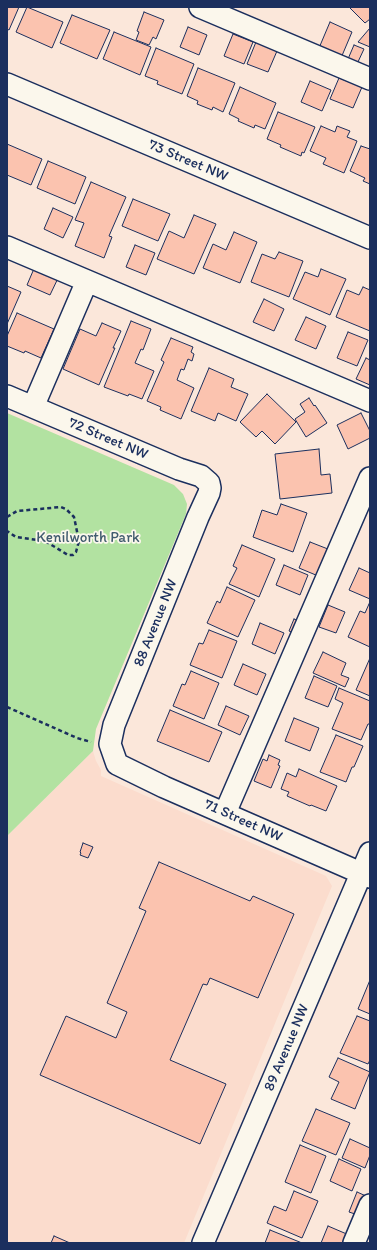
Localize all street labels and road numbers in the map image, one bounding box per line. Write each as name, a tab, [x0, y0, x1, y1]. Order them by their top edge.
street label: 73 Street NW	[145, 136, 231, 186]
street label: 72 Street NW	[66, 414, 150, 464]
street label: 88 Avenue NW	[130, 576, 182, 670]
street label: 71 Street NW	[201, 796, 285, 846]
street label: 89 Avenue NW	[261, 1002, 313, 1094]

